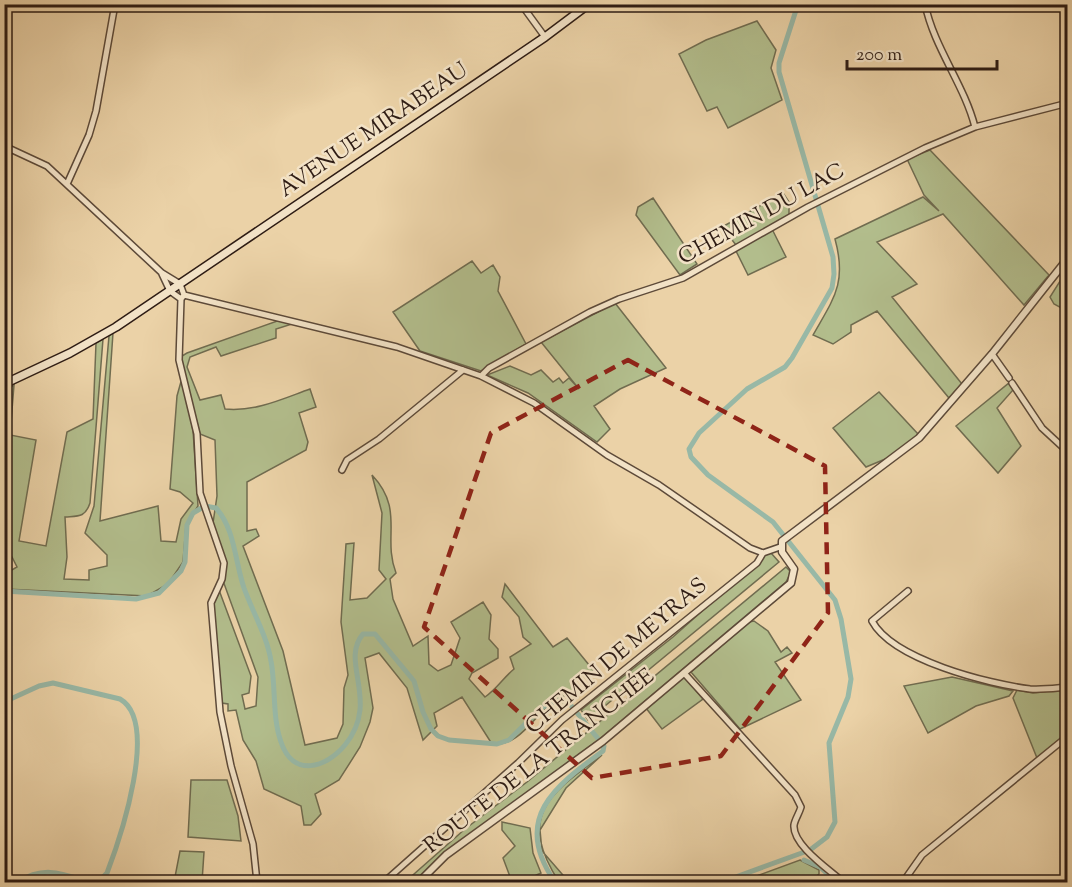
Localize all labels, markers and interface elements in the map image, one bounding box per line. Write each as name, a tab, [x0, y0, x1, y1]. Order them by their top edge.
scale bar	[847, 33, 997, 71]
text: 200 m	[856, 43, 902, 69]
street label: AVENUE MIRABEAU	[273, 56, 475, 206]
street label: CHEMIN DU LAC	[673, 156, 851, 274]
street label: CHEMIN DE MEYRAS	[519, 571, 715, 743]
street label: ROUTE DE LA TRANCHÉE	[417, 661, 662, 862]

